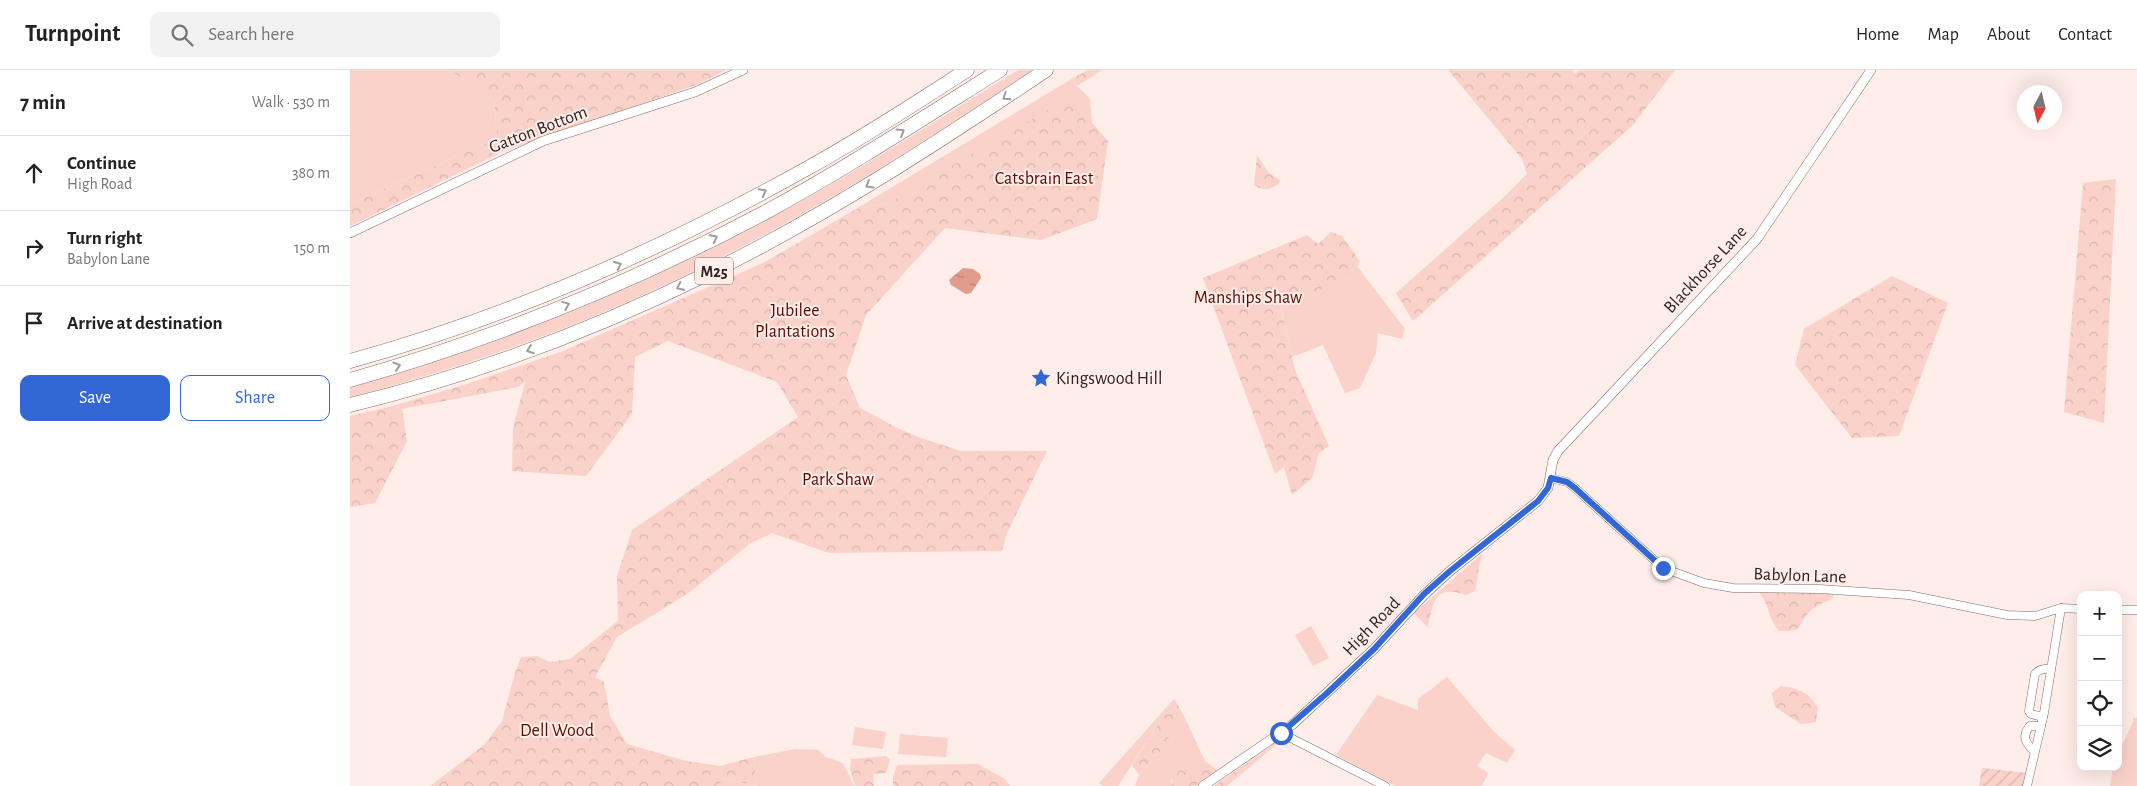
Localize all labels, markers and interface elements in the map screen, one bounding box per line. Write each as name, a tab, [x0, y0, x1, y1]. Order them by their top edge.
search box	[150, 12, 500, 57]
icon: search	[168, 21, 196, 49]
text: Turnpoint	[25, 22, 120, 46]
text: Search here	[208, 25, 294, 44]
text: Home	[1856, 26, 1899, 44]
text: Map	[1927, 26, 1959, 44]
text: About	[1987, 26, 2030, 44]
text: Contact	[2058, 26, 2112, 44]
north arrow	[2017, 85, 2062, 130]
one-way arrow	[1002, 91, 1012, 100]
text: 7 min	[20, 92, 66, 113]
text: Walk · 530 m	[252, 94, 330, 110]
street label: Gatton Bottom	[487, 103, 590, 157]
one-way arrow	[895, 129, 905, 138]
text: Continue	[67, 154, 136, 173]
icon: ahead	[20, 159, 48, 187]
text: 380 m	[292, 165, 330, 181]
park label: Catsbrain East	[995, 170, 1094, 188]
text: High Road	[67, 176, 132, 192]
one-way arrow	[866, 178, 875, 188]
one-way arrow	[758, 188, 767, 198]
street label: Blackhorse Lane	[1661, 222, 1751, 317]
text: Turn right	[67, 229, 142, 248]
icon: right	[20, 234, 48, 262]
one-way arrow	[709, 234, 718, 244]
text: 150 m	[294, 240, 330, 256]
text: Babylon Lane	[67, 251, 150, 267]
road number: M25	[695, 258, 733, 285]
one-way arrow	[613, 260, 622, 271]
one-way arrow	[676, 281, 685, 291]
park label: Manships Shaw	[1194, 289, 1302, 307]
one-way arrow	[561, 301, 570, 312]
park label: Jubilee Plantations	[755, 302, 835, 341]
icon: arrive	[20, 309, 48, 337]
text: Arrive at destination	[67, 314, 223, 333]
one-way arrow	[527, 344, 535, 354]
one-way arrow	[392, 362, 400, 372]
place icon: Kingswood Hill	[1030, 367, 1052, 389]
place label: Kingswood Hill	[1056, 370, 1162, 388]
button: Save	[20, 375, 170, 421]
button: Share	[180, 375, 330, 421]
park label: Park Shaw	[802, 471, 874, 489]
route end	[1652, 557, 1675, 580]
street label: Babylon Lane	[1753, 565, 1847, 587]
map controls	[2077, 591, 2122, 771]
button: +	[2077, 591, 2122, 636]
street label: High Road	[1340, 594, 1404, 659]
button: −	[2077, 636, 2122, 681]
button: locate	[2077, 681, 2122, 726]
park label: Dell Wood	[520, 722, 594, 740]
route start	[1270, 722, 1293, 745]
button: layers	[2077, 726, 2122, 771]

